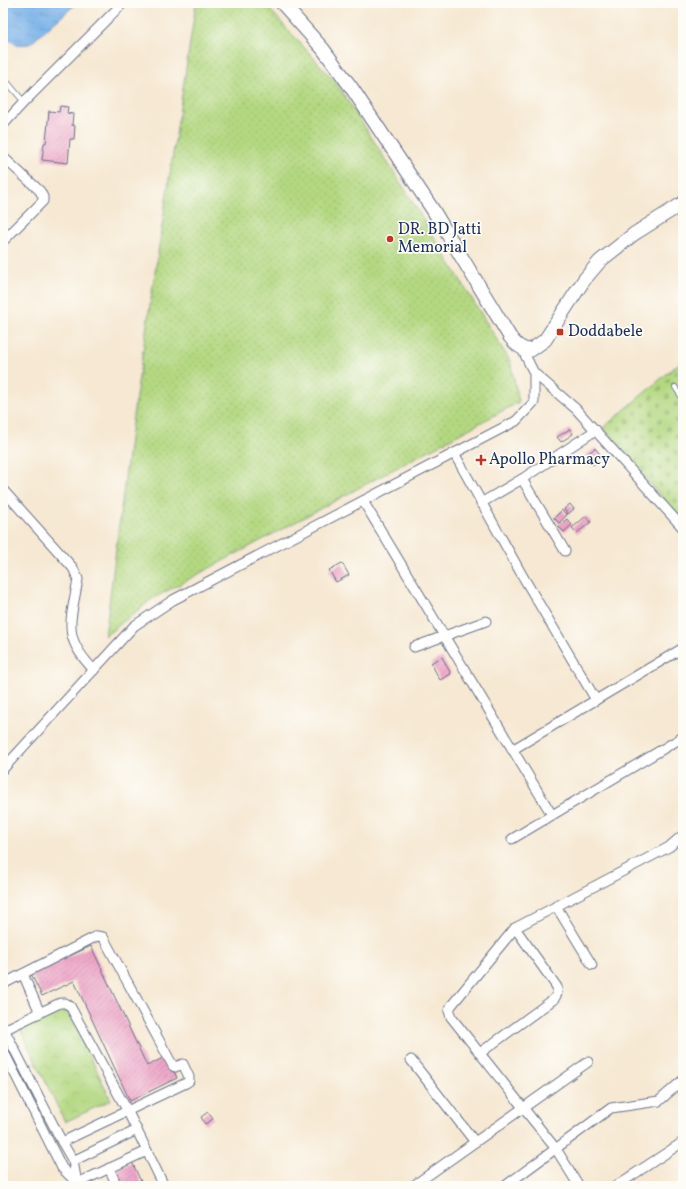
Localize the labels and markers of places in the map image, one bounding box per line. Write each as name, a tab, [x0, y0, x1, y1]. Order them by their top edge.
place label: DR. BD Jatti Memorial	[398, 219, 482, 259]
marker: DR. BD Jatti Memorial	[385, 234, 395, 244]
place label: Doddabele	[568, 321, 643, 343]
marker: Doddabele	[555, 327, 565, 337]
place label: Apollo Pharmacy	[489, 449, 610, 471]
marker: Apollo Pharmacy	[476, 455, 486, 465]

